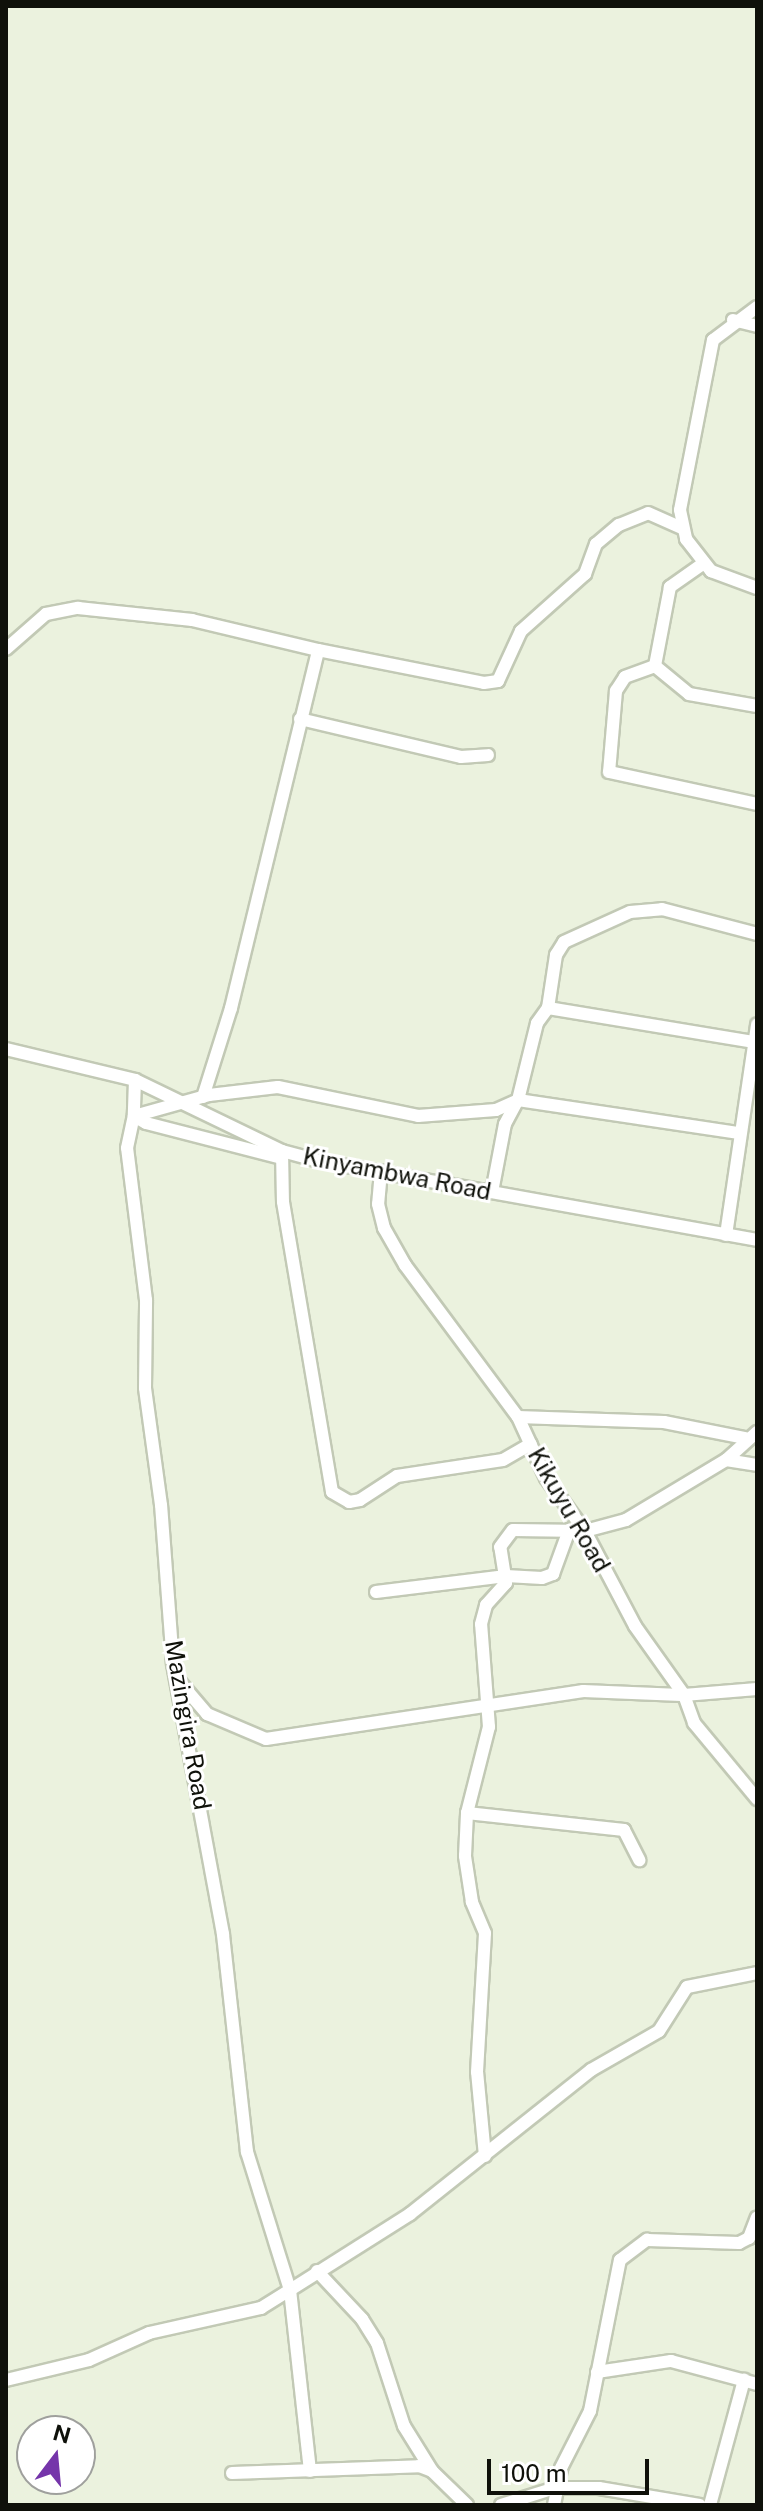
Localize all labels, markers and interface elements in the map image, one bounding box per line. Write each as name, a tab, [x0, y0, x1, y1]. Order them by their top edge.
street label: Kinyambwa Road	[300, 1142, 494, 1206]
street label: Kikuyu Road	[522, 1443, 616, 1577]
street label: Mazingira Road	[159, 1638, 217, 1812]
north arrow	[16, 2415, 96, 2495]
text: N	[50, 2419, 74, 2449]
scale bar	[491, 2443, 653, 2493]
text: 100 m	[501, 2459, 567, 2487]

